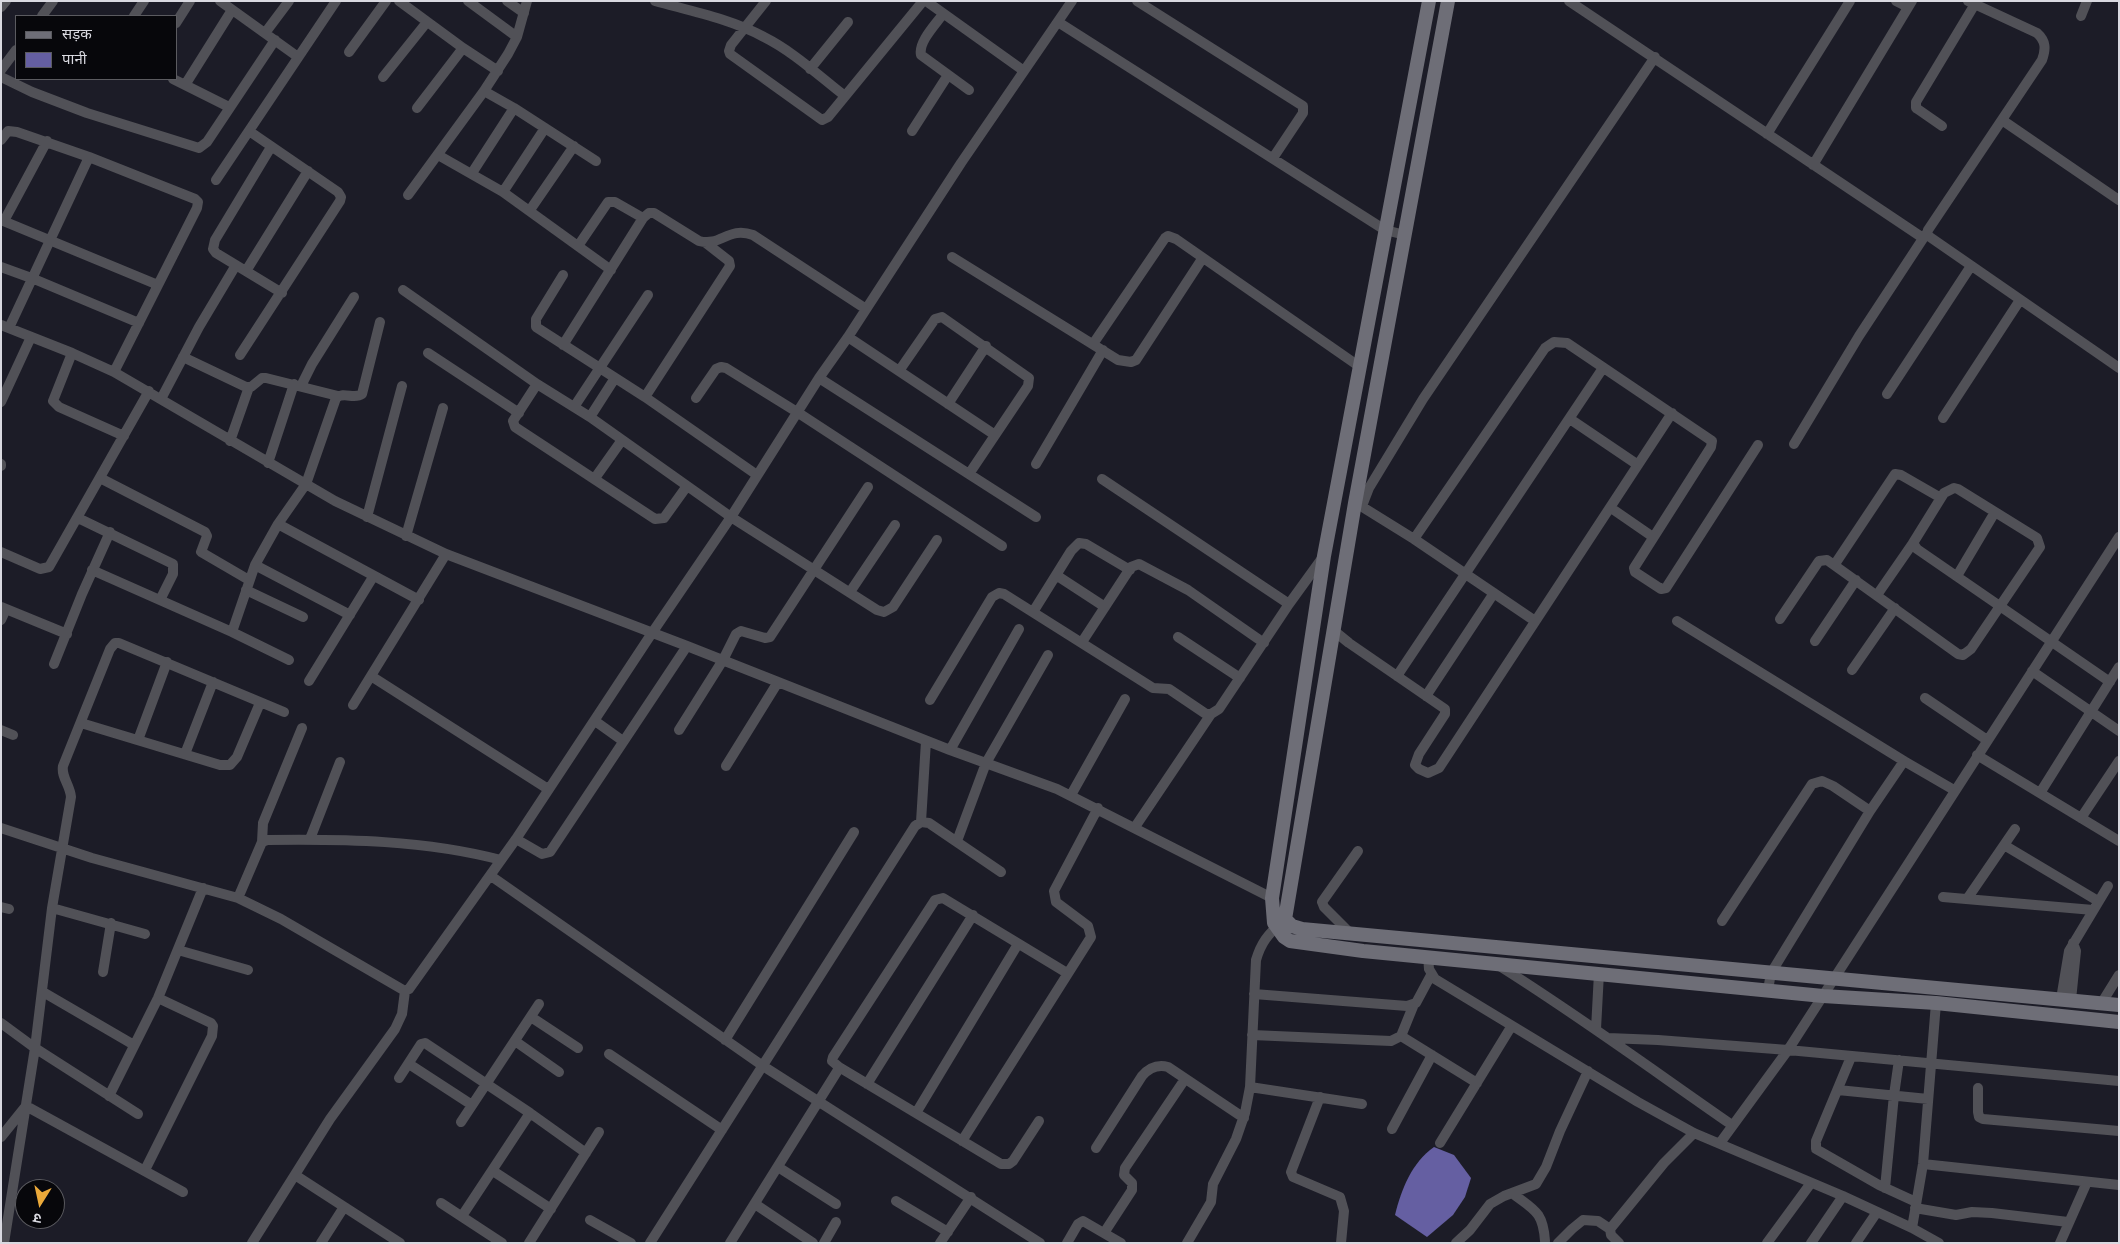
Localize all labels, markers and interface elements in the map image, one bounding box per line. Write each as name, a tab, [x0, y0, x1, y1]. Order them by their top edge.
legend	[15, 15, 178, 80]
text: सड़क	[62, 24, 92, 45]
text: पानी	[62, 49, 87, 70]
north arrow	[15, 1179, 65, 1229]
text: उ	[32, 1207, 43, 1228]

